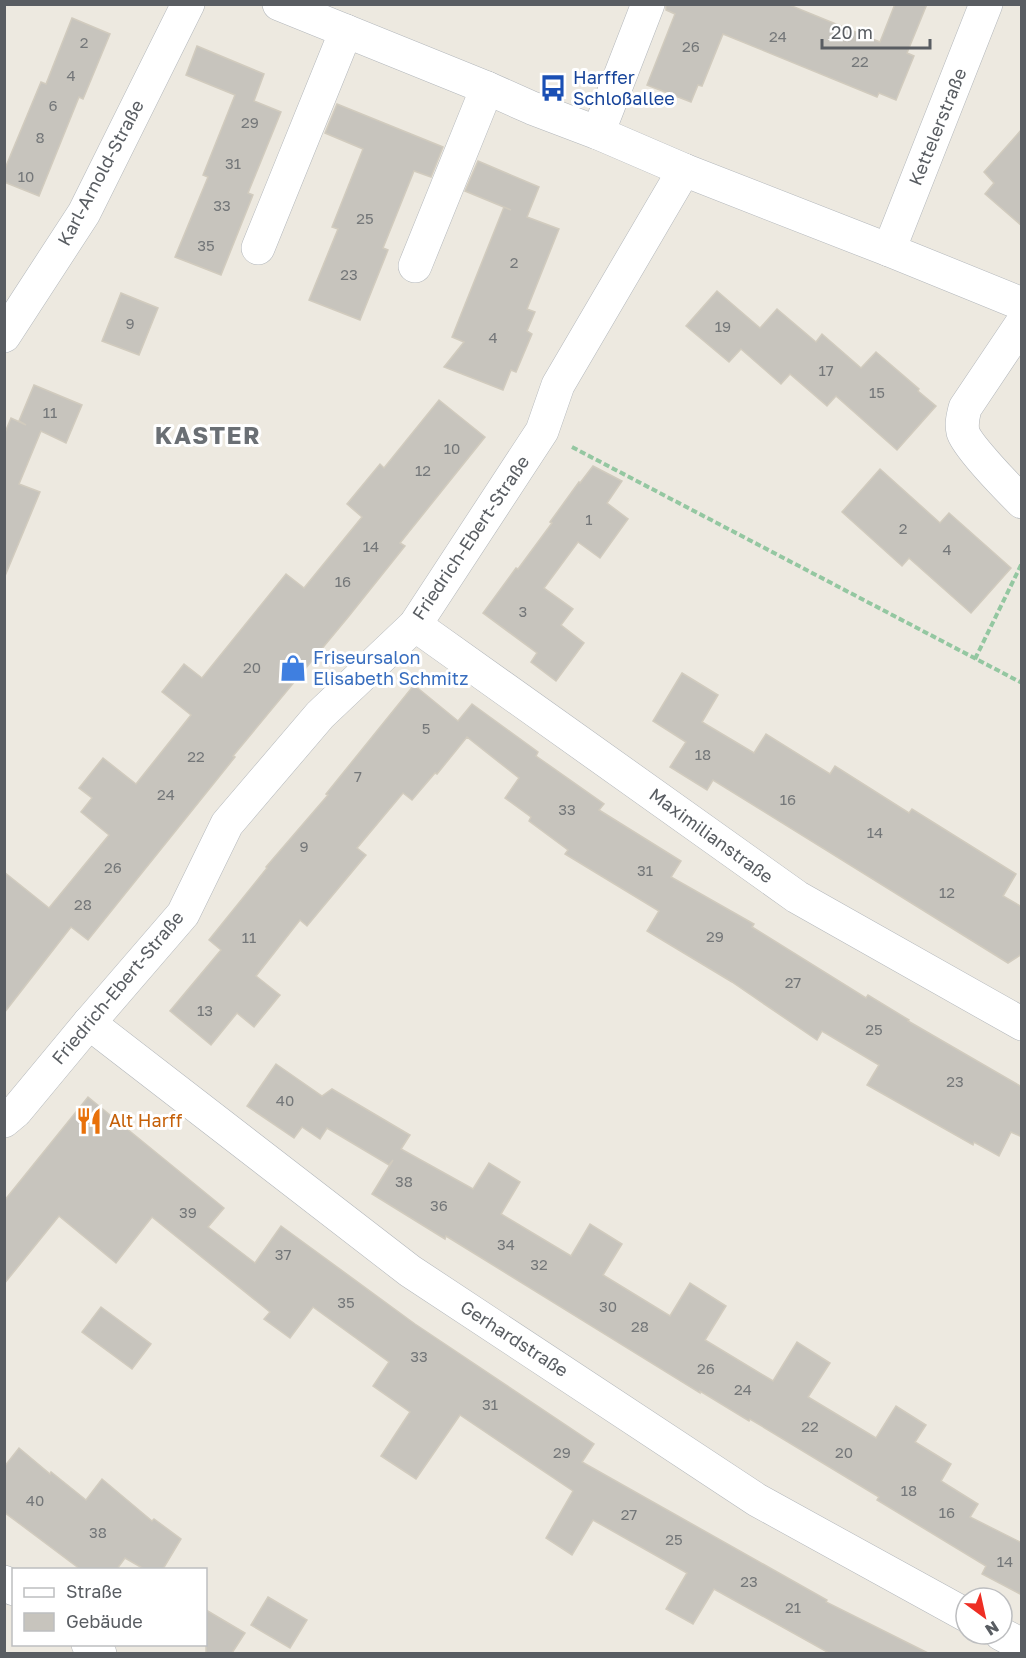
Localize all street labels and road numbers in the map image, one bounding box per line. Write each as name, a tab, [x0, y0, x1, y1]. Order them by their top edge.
street label: Kettelerstraße	[903, 65, 971, 189]
street label: Karl-Arnold-Straße	[52, 96, 148, 249]
street label: Friedrich-Ebert-Straße	[407, 451, 533, 624]
street label: Maximilianstraße	[645, 783, 778, 887]
street label: Friedrich-Ebert-Straße	[47, 906, 188, 1069]
street label: Gerhardstraße	[457, 1295, 573, 1381]

